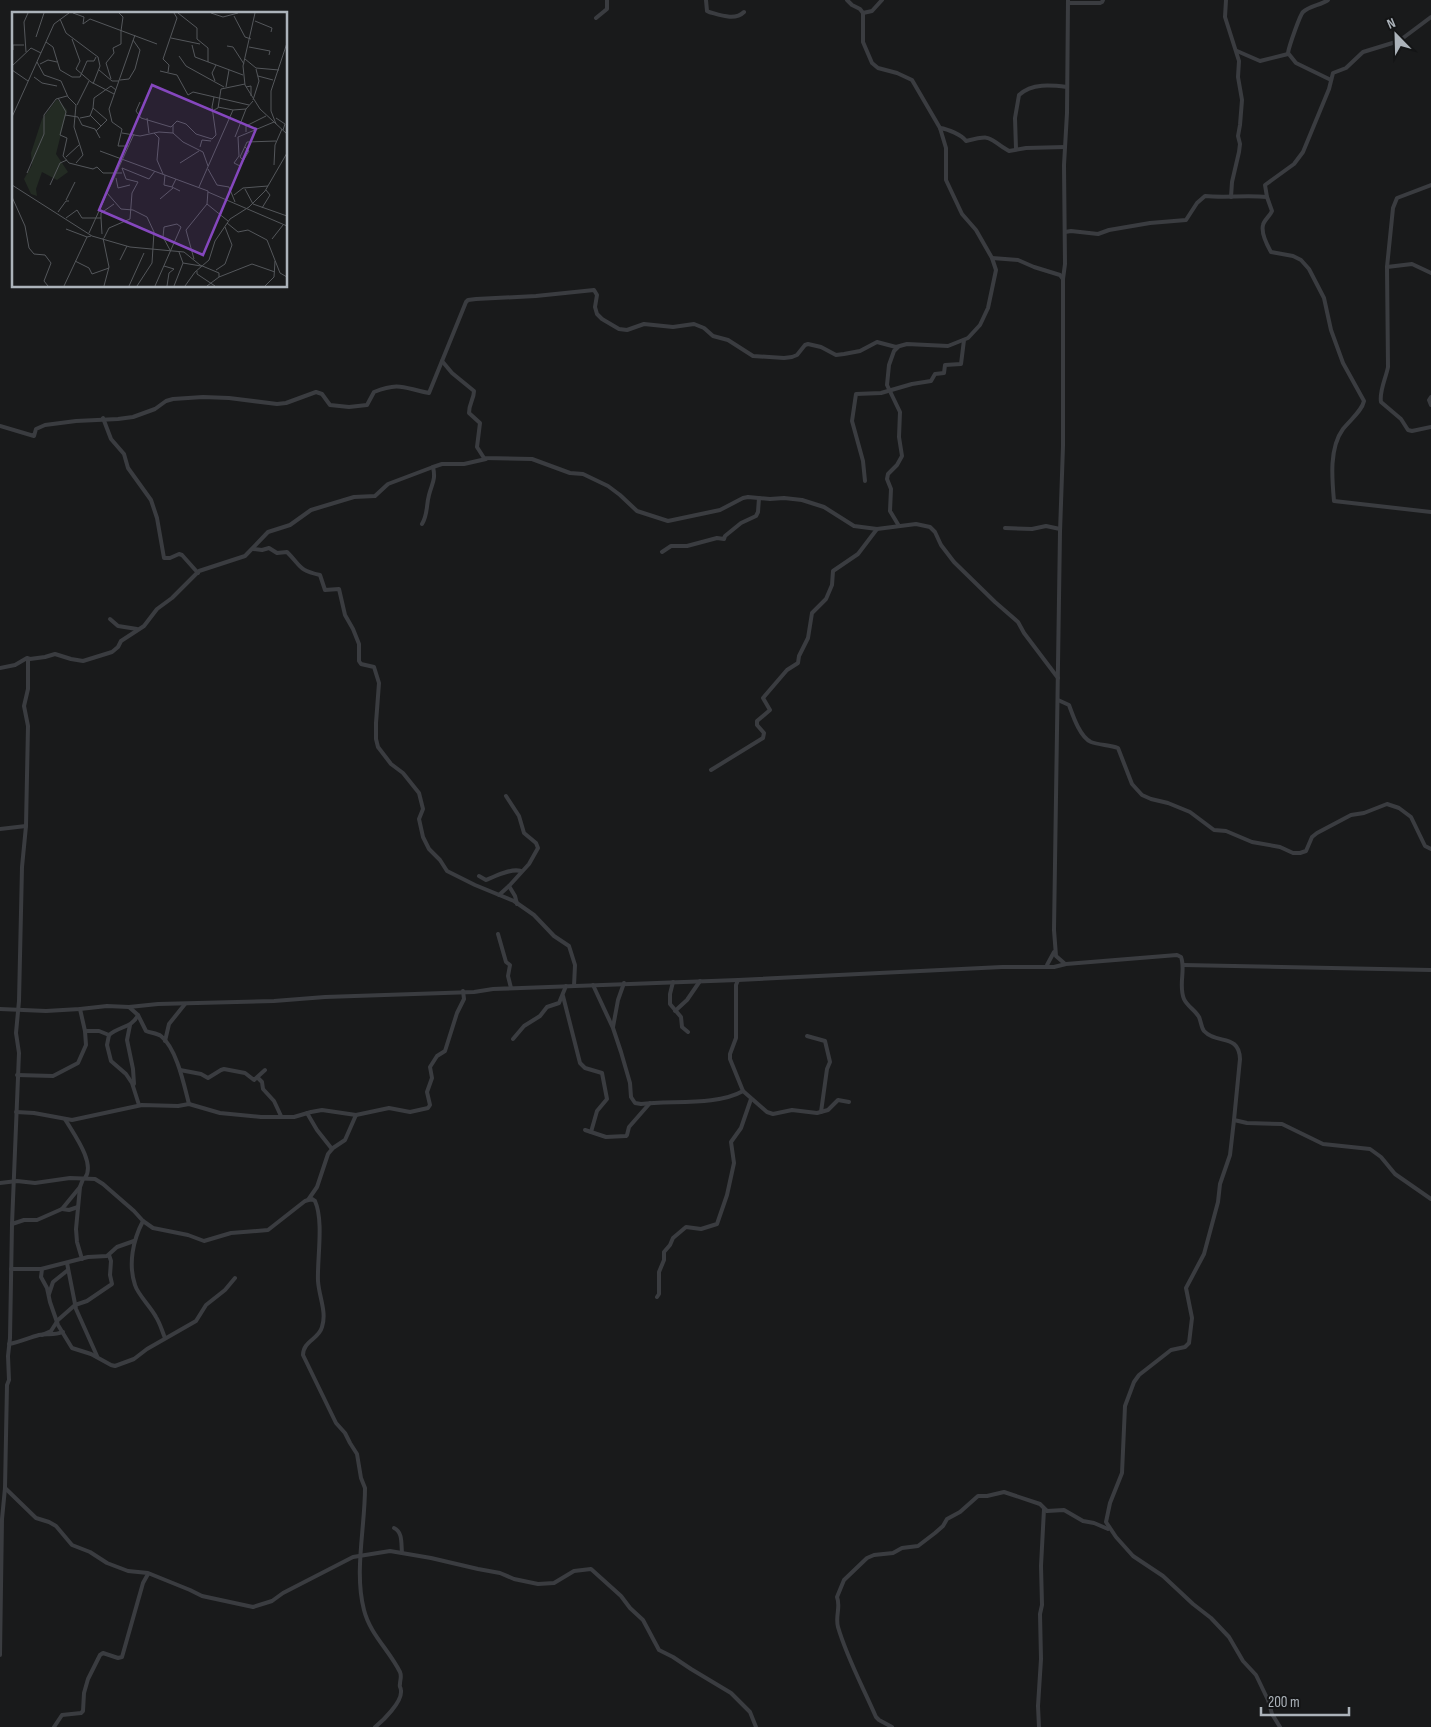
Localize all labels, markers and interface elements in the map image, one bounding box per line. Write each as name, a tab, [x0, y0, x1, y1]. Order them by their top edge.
north arrow	[1371, 10, 1421, 60]
inset map	[12, 12, 288, 288]
text: N	[1384, 14, 1398, 33]
scale bar	[1261, 1684, 1348, 1716]
text: 200 m	[1268, 1693, 1300, 1712]

